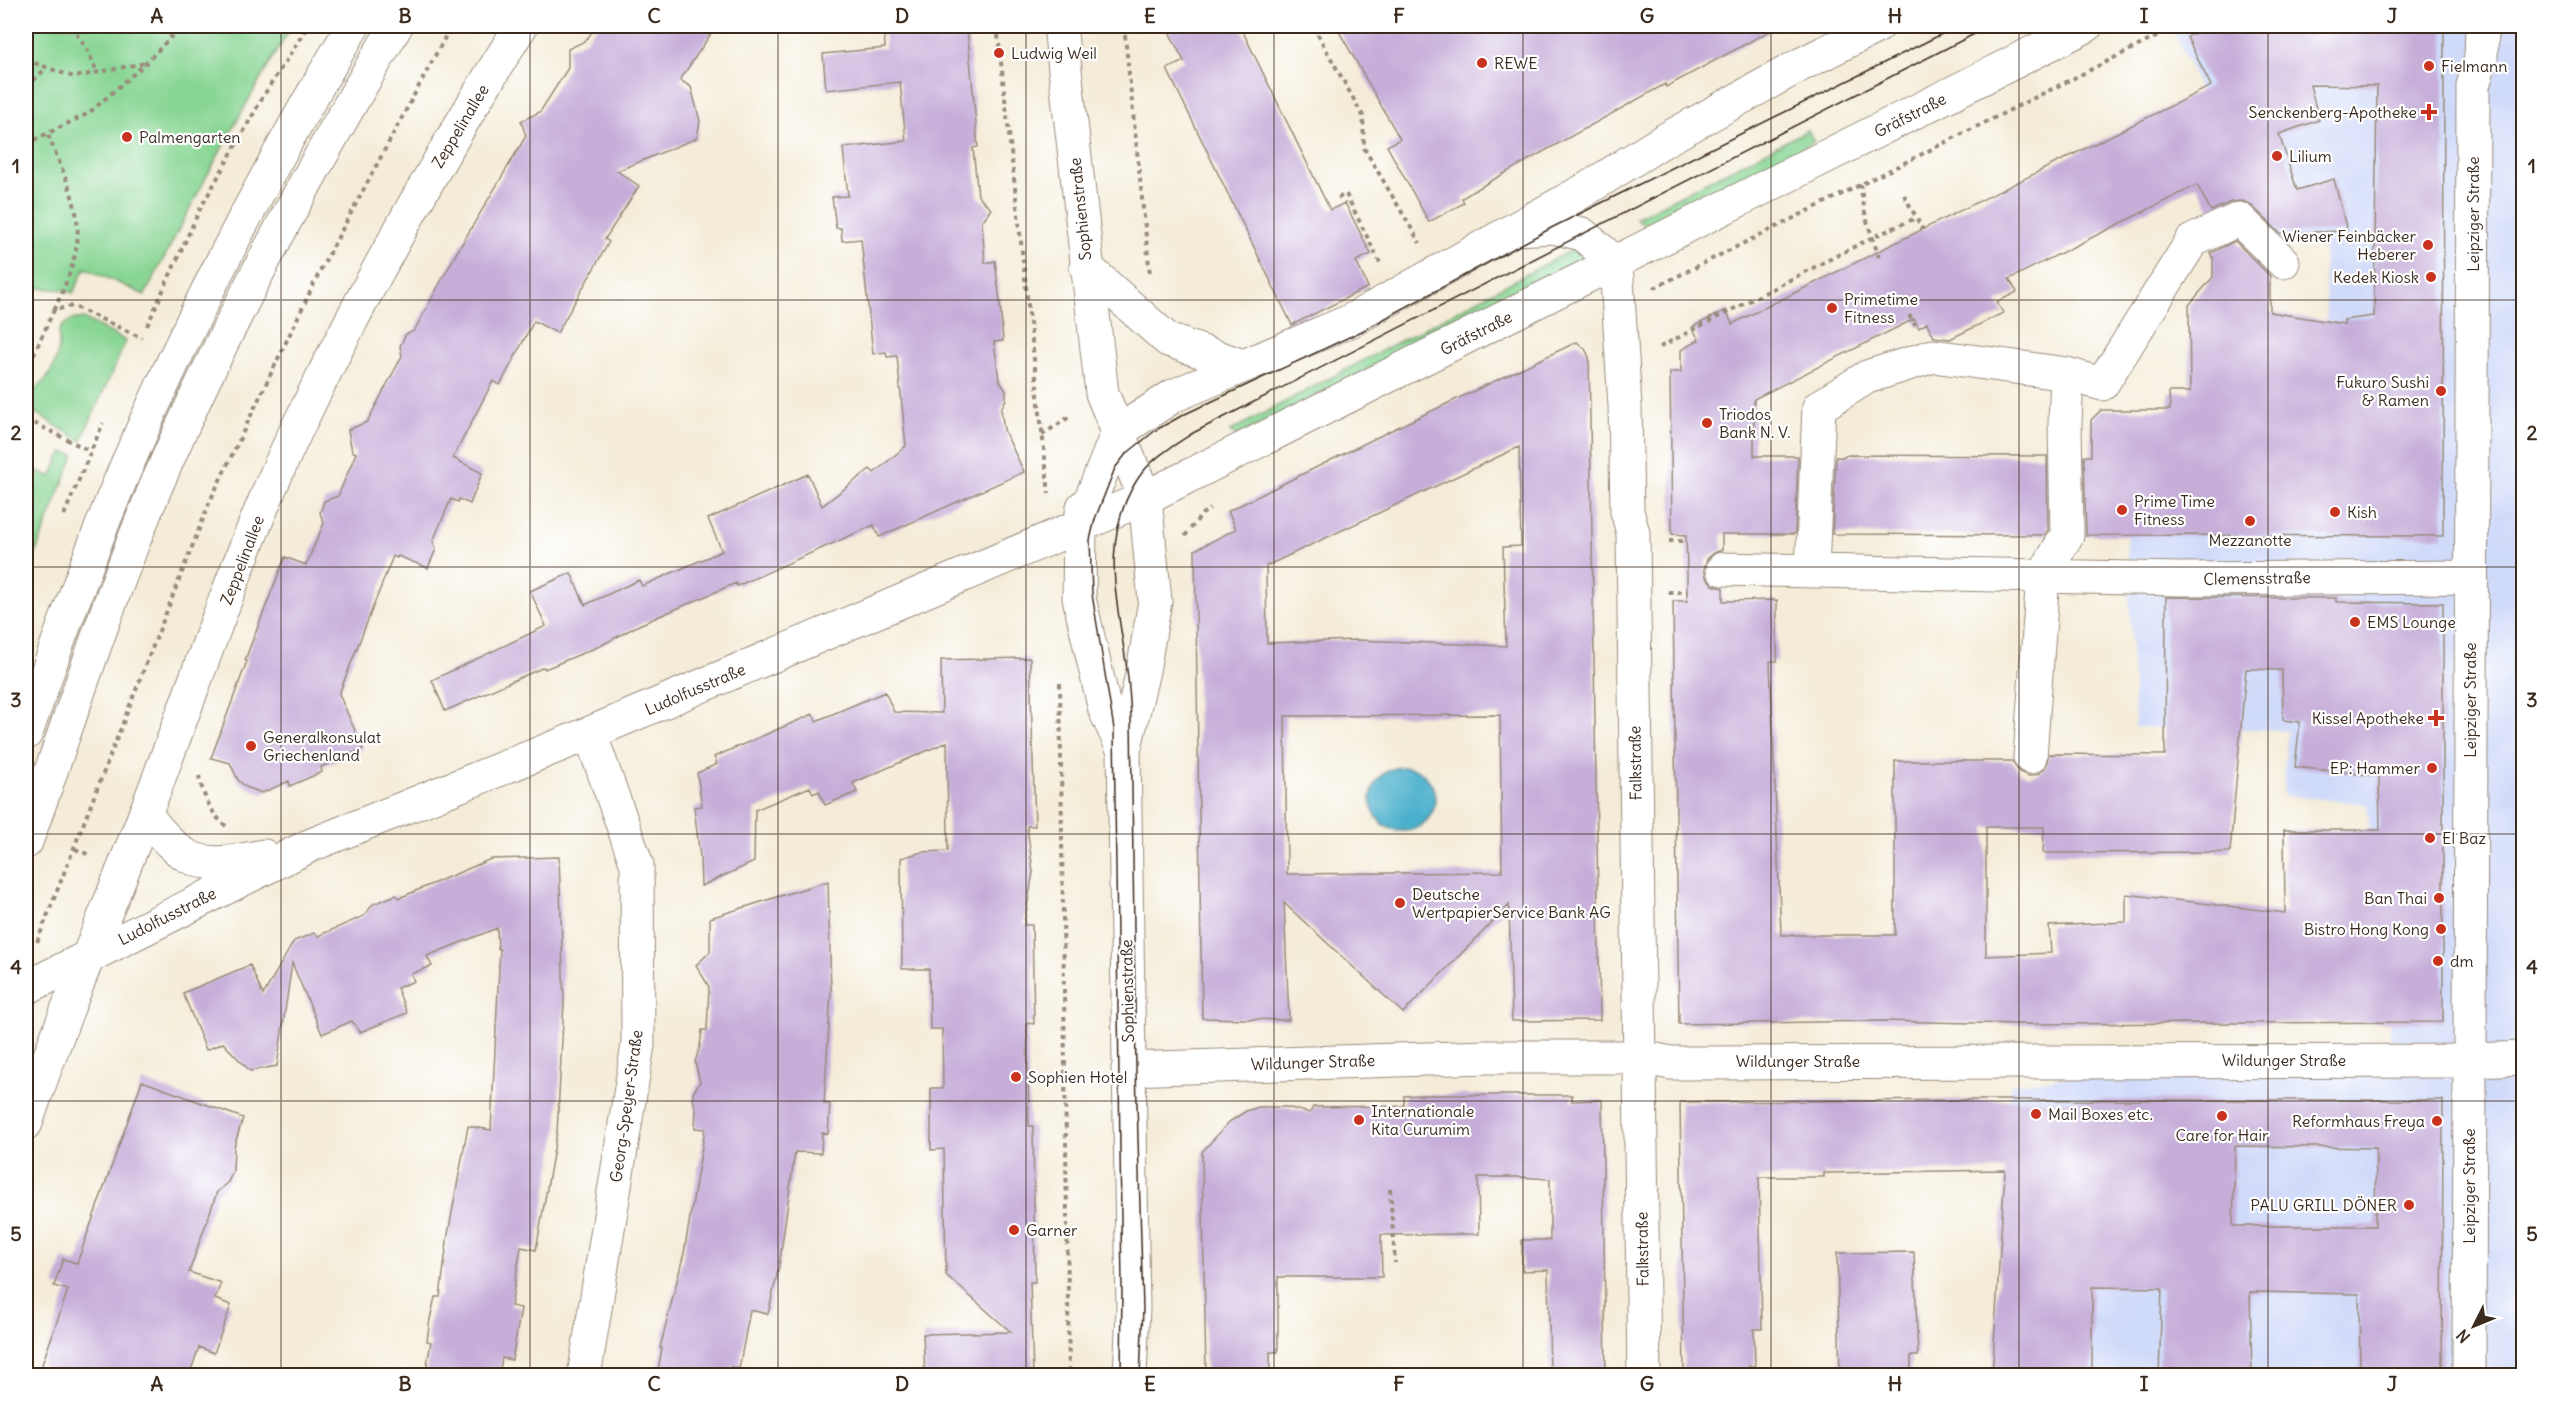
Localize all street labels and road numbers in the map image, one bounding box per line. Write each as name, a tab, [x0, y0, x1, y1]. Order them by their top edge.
street label: Zeppelinallee	[427, 81, 493, 171]
street label: Gräfstraße	[1871, 88, 1949, 142]
street label: Leipziger Straße	[2463, 156, 2483, 272]
street label: Sophienstraße	[1065, 157, 1095, 261]
street label: Gräfstraße	[1437, 306, 1515, 360]
street label: Zeppelinallee	[216, 513, 268, 607]
street label: Clemensstraße	[2203, 567, 2311, 589]
street label: Leipziger Straße	[2460, 642, 2480, 758]
street label: Ludolfusstraße	[642, 659, 748, 719]
street label: Falkstraße	[1624, 725, 1646, 801]
street label: Ludolfusstraße	[115, 883, 219, 949]
street label: Sophienstraße	[1116, 939, 1138, 1043]
street label: Georg-Speyer-Straße	[605, 1028, 647, 1184]
street label: Wildunger Straße	[1250, 1050, 1376, 1074]
street label: Wildunger Straße	[2222, 1050, 2346, 1070]
street label: Wildunger Straße	[1736, 1051, 1860, 1071]
street label: Leipziger Straße	[2459, 1128, 2479, 1244]
street label: Falkstraße	[1631, 1211, 1653, 1287]

